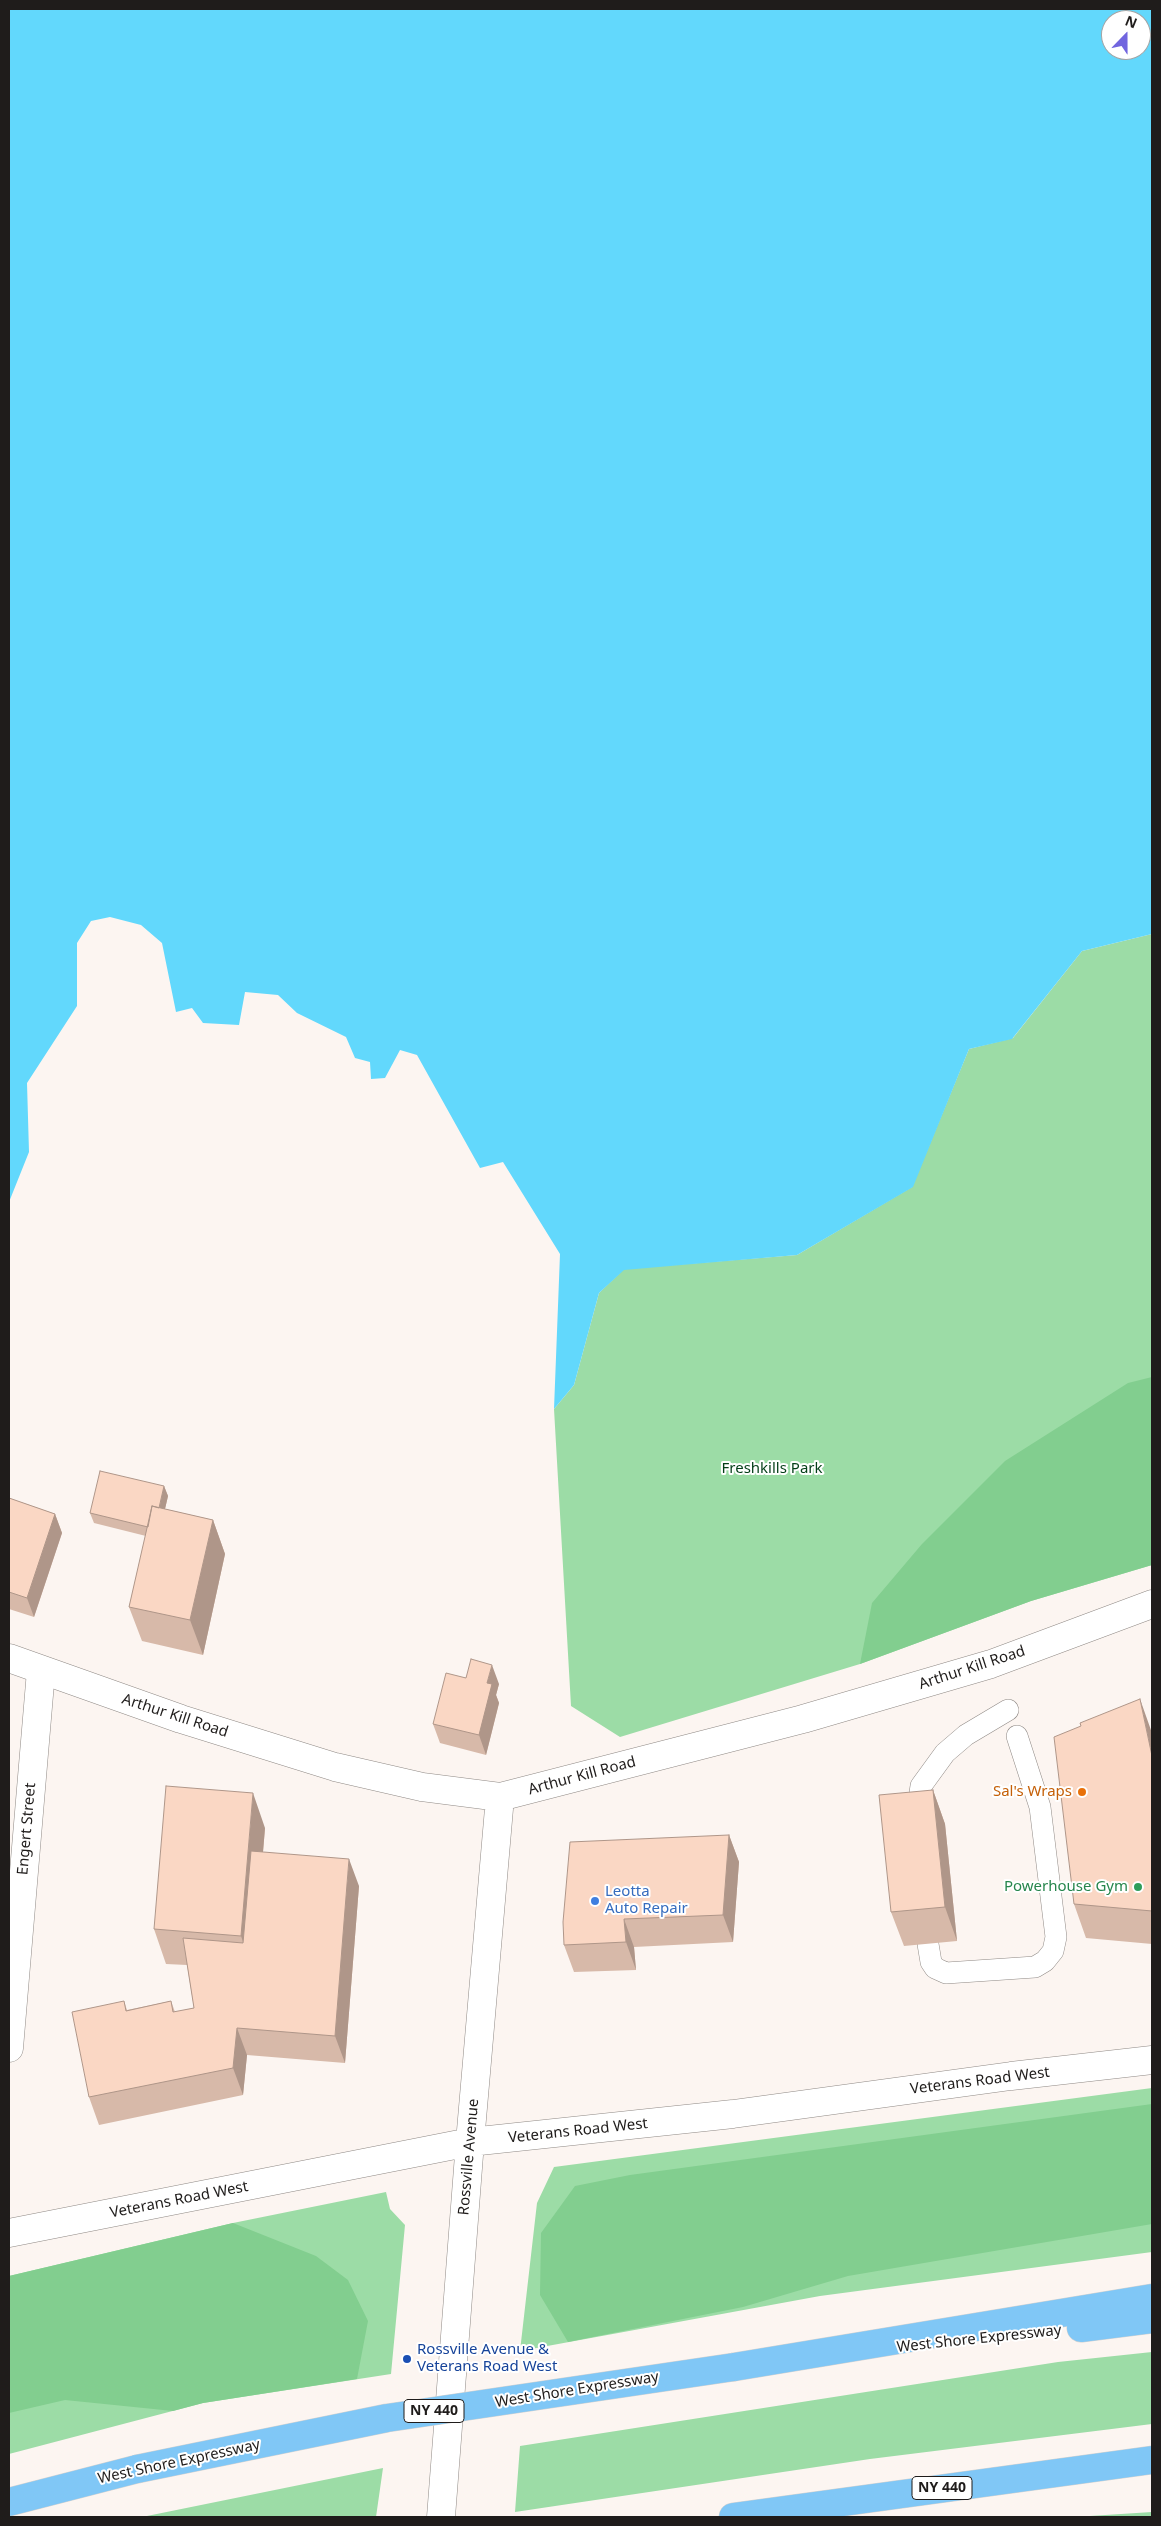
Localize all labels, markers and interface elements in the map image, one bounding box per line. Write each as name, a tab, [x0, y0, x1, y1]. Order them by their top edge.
north arrow	[1101, 10, 1151, 60]
text: N	[1123, 11, 1140, 32]
park label: Freshkills Park	[722, 1460, 822, 1478]
street label: Arthur Kill Road	[917, 1642, 1027, 1694]
street label: Arthur Kill Road	[120, 1690, 230, 1742]
street label: Arthur Kill Road	[526, 1753, 638, 1799]
street label: Engert Street	[14, 1782, 40, 1876]
place label: Sal's Wraps	[993, 1783, 1072, 1801]
marker: Sal's Wraps	[1076, 1786, 1088, 1798]
place label: Powerhouse Gym	[1004, 1878, 1128, 1896]
marker: Powerhouse Gym	[1132, 1881, 1144, 1893]
place label: Leotta Auto Repair	[605, 1883, 688, 1918]
marker: Leotta Auto Repair	[589, 1895, 601, 1907]
street label: Veterans Road West	[909, 2064, 1051, 2098]
street label: Rossville Avenue	[455, 2098, 483, 2216]
street label: Veterans Road West	[507, 2115, 649, 2147]
street label: Veterans Road West	[108, 2178, 250, 2222]
street label: West Shore Expressway	[896, 2321, 1062, 2357]
place label: Rossville Avenue & Veterans Road West	[417, 2341, 557, 2376]
marker: Rossville Avenue & Veterans Road West	[401, 2353, 413, 2365]
street label: West Shore Expressway	[494, 2368, 660, 2412]
road number: NY 440	[404, 2400, 464, 2422]
street label: West Shore Expressway	[96, 2436, 262, 2488]
road number: NY 440	[912, 2476, 972, 2500]

